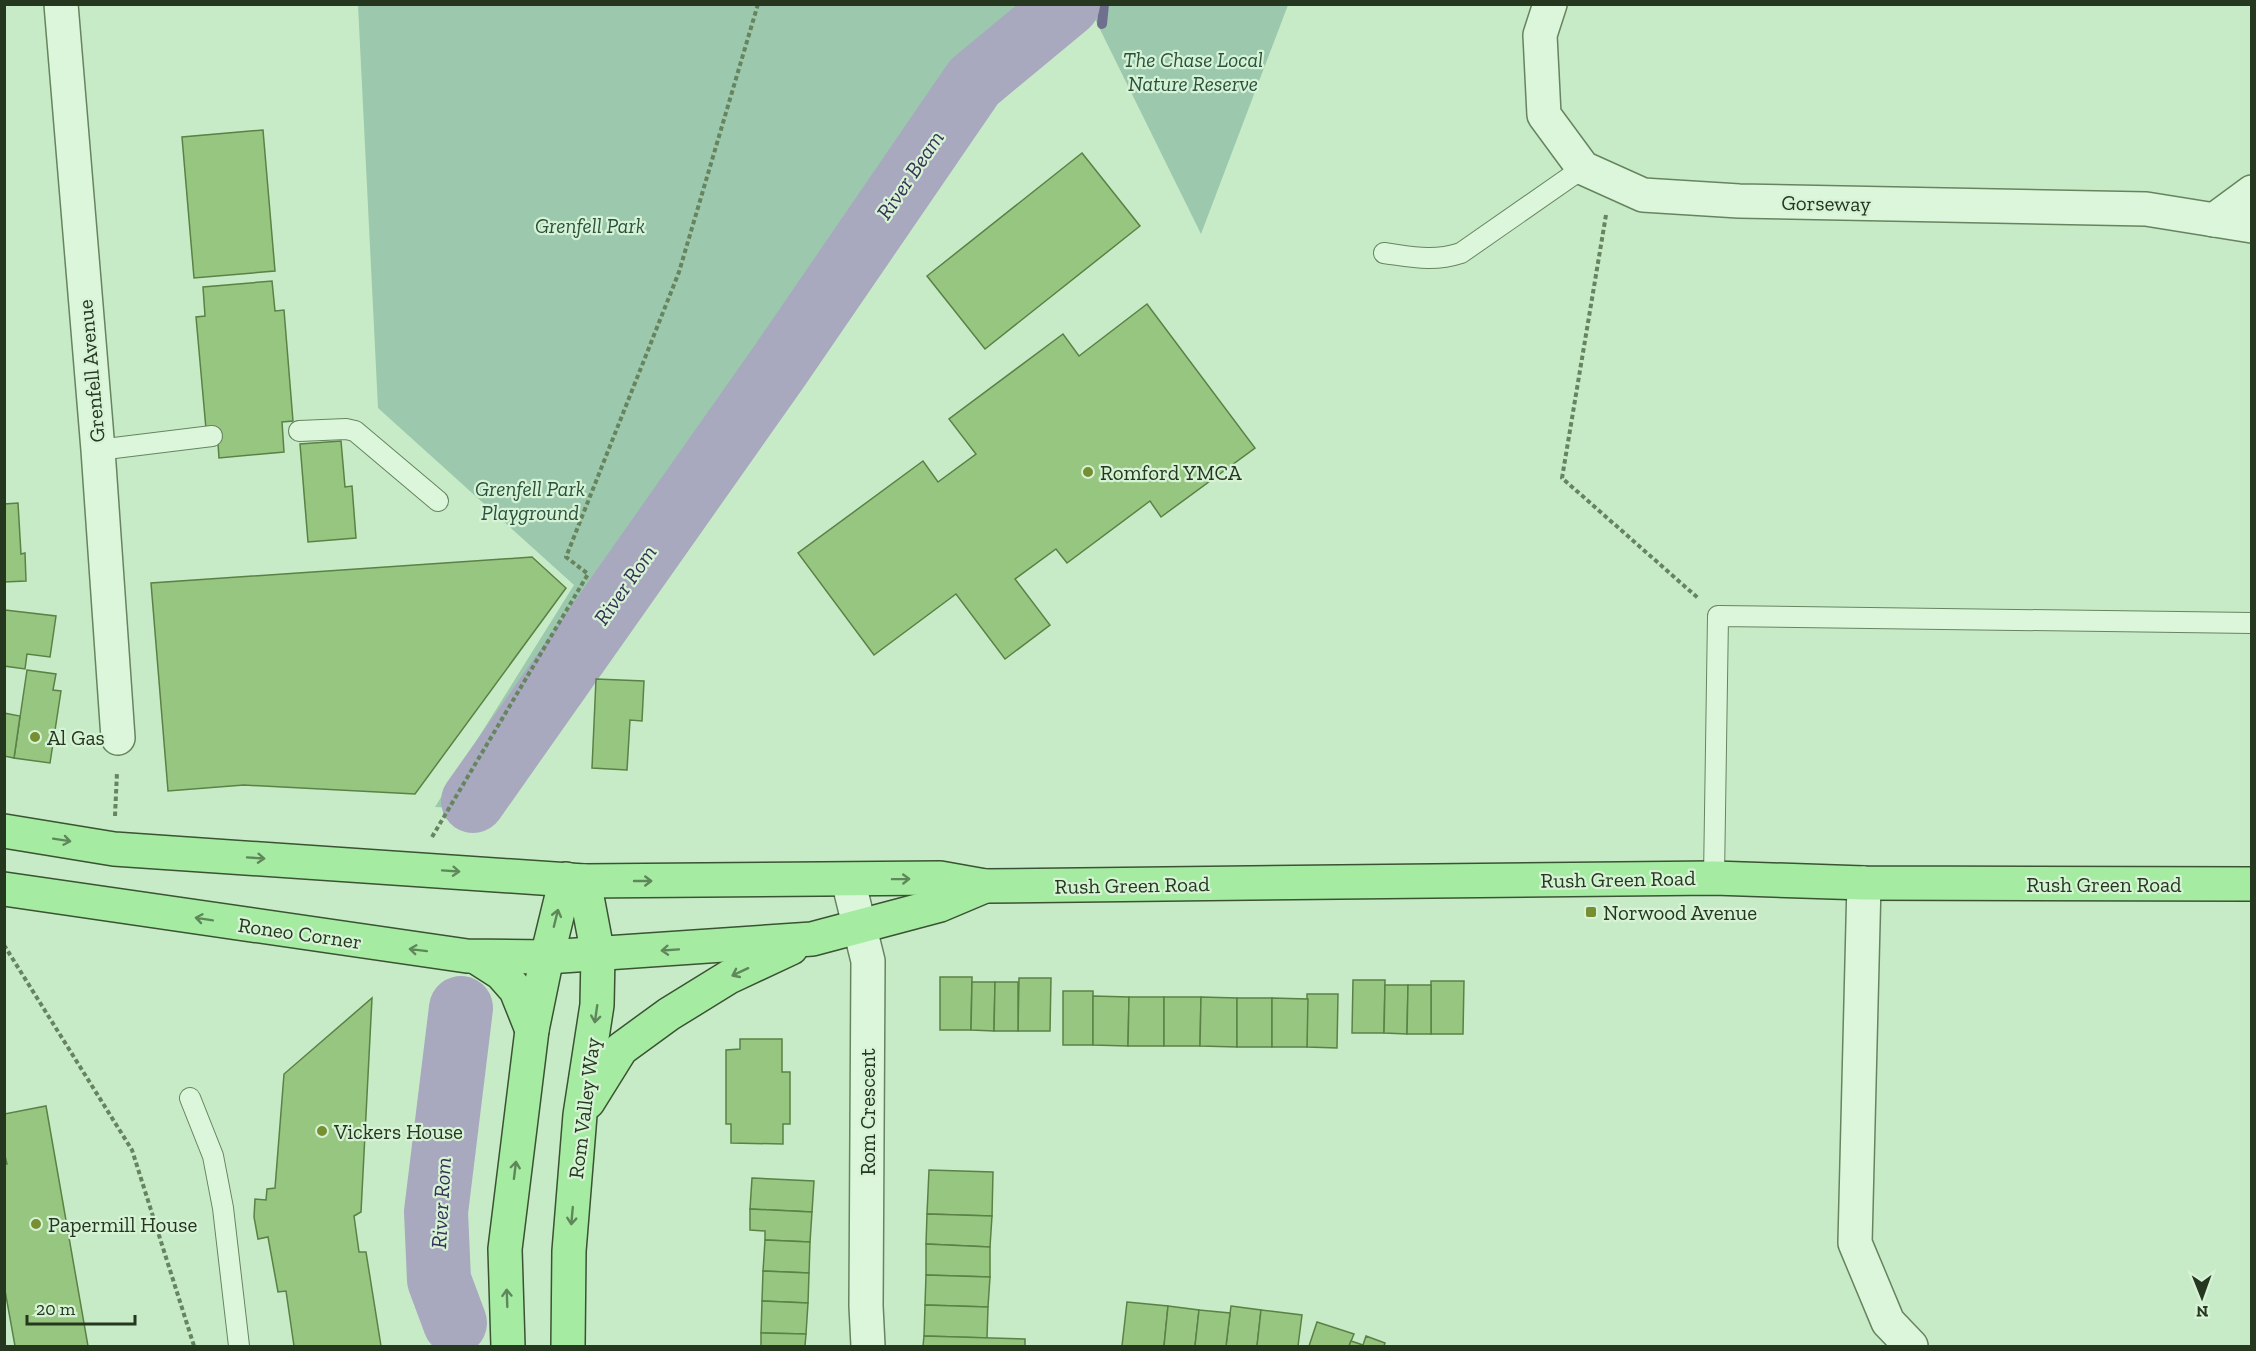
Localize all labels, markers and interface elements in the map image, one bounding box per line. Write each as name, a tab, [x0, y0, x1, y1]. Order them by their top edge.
park label: The Chase Local Nature Reserve	[1123, 47, 1263, 96]
water label: River Beam	[870, 125, 950, 225]
street label: Gorseway	[1781, 190, 1871, 216]
park label: Grenfell Park	[535, 213, 645, 238]
street label: Grenfell Avenue	[72, 298, 110, 444]
place label: Romford YMCA	[1100, 460, 1242, 485]
marker: Romford YMCA	[1081, 465, 1095, 479]
park label: Grenfell Park Playground	[475, 476, 585, 525]
water label: River Rom	[588, 540, 662, 630]
place label: Al Gas	[47, 725, 105, 750]
marker: Al Gas	[28, 730, 42, 744]
one-way arrow	[52, 835, 72, 846]
one-way arrow	[246, 853, 266, 864]
street label: Rush Green Road	[1540, 865, 1696, 893]
one-way arrow	[440, 866, 460, 877]
street label: Rush Green Road	[1054, 871, 1210, 899]
street label: Rush Green Road	[2026, 872, 2182, 897]
one-way arrow	[890, 873, 910, 885]
one-way arrow	[632, 875, 652, 886]
place label: Norwood Avenue	[1603, 900, 1757, 925]
marker: Norwood Avenue	[1584, 905, 1598, 919]
one-way arrow	[551, 909, 563, 928]
street label: Roneo Corner	[236, 912, 364, 954]
one-way arrow	[195, 913, 215, 924]
one-way arrow	[409, 944, 428, 955]
one-way arrow	[660, 944, 680, 955]
one-way arrow	[731, 966, 749, 978]
one-way arrow	[590, 1003, 601, 1023]
street label: Rom Valley Way	[563, 1036, 605, 1180]
street label: Rom Crescent	[855, 1048, 880, 1176]
place label: Vickers House	[333, 1119, 463, 1144]
marker: Vickers House	[315, 1124, 329, 1138]
water label: River Rom	[425, 1157, 457, 1249]
one-way arrow	[510, 1160, 521, 1180]
one-way arrow	[566, 1205, 577, 1225]
place label: Papermill House	[48, 1212, 197, 1237]
marker: Papermill House	[29, 1217, 43, 1231]
north arrow	[2172, 1267, 2232, 1327]
scale bar	[27, 1288, 135, 1326]
one-way arrow	[501, 1288, 512, 1308]
text: 20 m	[36, 1298, 76, 1320]
text: N	[2196, 1302, 2209, 1321]

